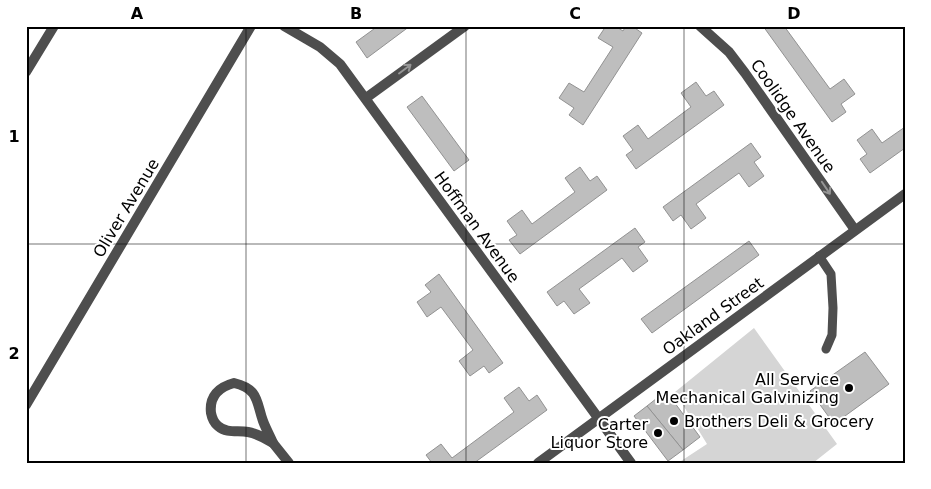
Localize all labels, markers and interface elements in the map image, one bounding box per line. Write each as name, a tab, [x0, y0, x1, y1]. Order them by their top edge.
text: A	[131, 4, 144, 23]
text: B	[350, 4, 362, 23]
text: C	[569, 4, 581, 23]
text: D	[787, 4, 801, 23]
street label: Coolidge Avenue	[747, 56, 839, 176]
one-way arrow	[398, 64, 411, 75]
text: 1	[8, 127, 20, 146]
street label: Oliver Avenue	[89, 155, 163, 261]
street label: Hoffman Avenue	[430, 168, 524, 286]
one-way arrow	[821, 181, 831, 195]
street label: Oakland Street	[659, 273, 767, 359]
text: 2	[8, 344, 20, 363]
place label: All Service Mechanical Galvinizing	[656, 370, 839, 407]
marker: All Service Mechanical Galvinizing	[843, 382, 855, 394]
place label: Brothers Deli & Grocery	[684, 412, 874, 431]
place label: Carter Liquor Store	[551, 415, 648, 452]
marker: Brothers Deli & Grocery	[668, 415, 680, 427]
marker: Carter Liquor Store	[652, 427, 664, 439]

